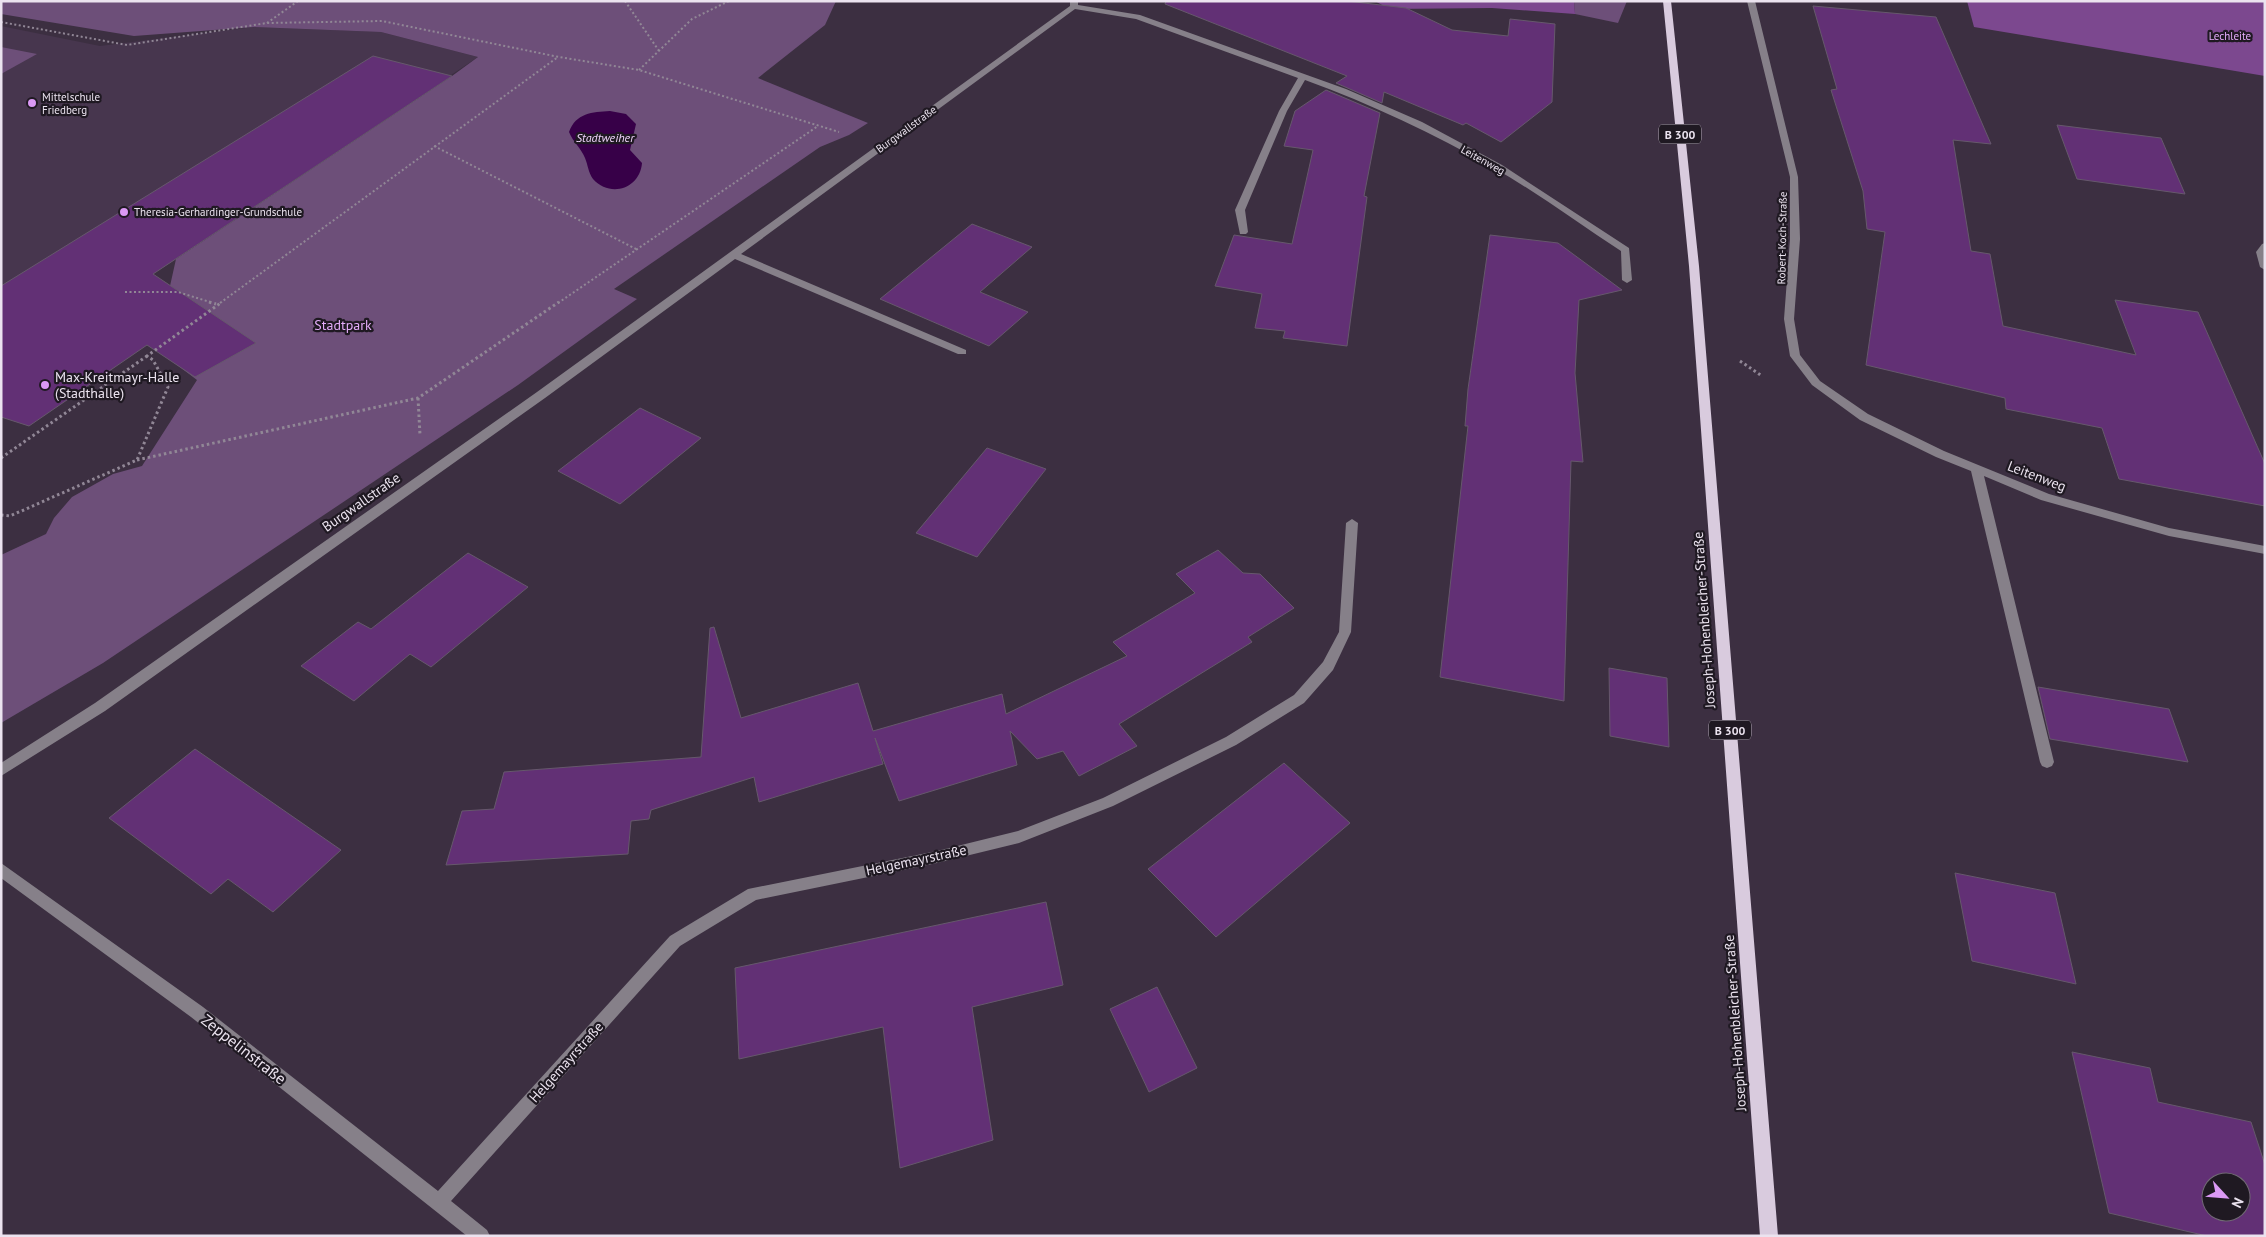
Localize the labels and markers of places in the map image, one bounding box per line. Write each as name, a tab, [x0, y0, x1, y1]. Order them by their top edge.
place label: Mittelschule Friedberg	[42, 90, 101, 117]
marker: Mittelschule Friedberg	[26, 97, 38, 109]
place label: Theresia-Gerhardinger-Grundschule	[134, 205, 302, 219]
marker: Theresia-Gerhardinger-Grundschule	[118, 206, 130, 218]
place label: Max-Kreitmayr-Halle (Stadthalle)	[55, 368, 179, 402]
marker: Max-Kreitmayr-Halle (Stadthalle)	[39, 379, 51, 391]

